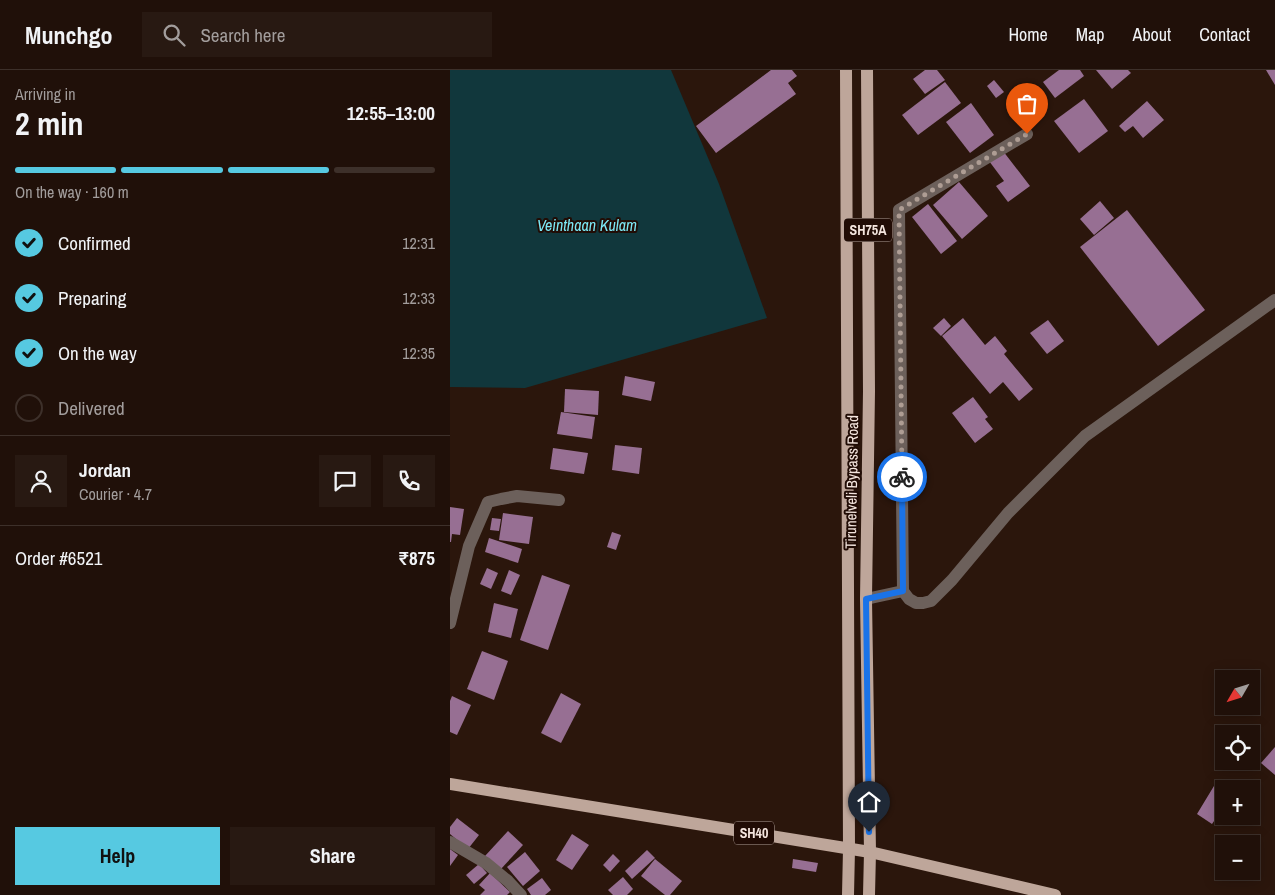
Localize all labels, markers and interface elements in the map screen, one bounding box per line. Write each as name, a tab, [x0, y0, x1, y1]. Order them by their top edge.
search box	[142, 12, 492, 57]
text: Munchgo	[25, 19, 112, 51]
icon: search	[160, 21, 188, 49]
text: Search here	[200, 22, 285, 48]
text: Home	[1008, 22, 1048, 47]
text: Map	[1076, 22, 1105, 47]
text: About	[1133, 22, 1171, 47]
text: Contact	[1199, 22, 1250, 47]
text: Arriving in	[15, 83, 76, 105]
pin	[1006, 83, 1048, 134]
icon: bag	[1013, 90, 1041, 118]
text: 12:55–13:00	[347, 100, 435, 126]
text: 2 min	[15, 102, 84, 145]
text: On the way · 160 m	[15, 181, 129, 203]
water label: Veinthaan Kulam	[537, 214, 637, 236]
road number: SH75A	[844, 218, 892, 242]
icon: check	[15, 229, 43, 257]
text: Confirmed	[58, 230, 131, 256]
text: 12:31	[402, 232, 435, 254]
icon: check	[15, 284, 43, 312]
text: Preparing	[58, 285, 126, 311]
text: 12:33	[402, 287, 435, 309]
icon: check	[15, 339, 43, 367]
text: On the way	[58, 340, 137, 366]
text: 12:35	[402, 342, 435, 364]
text: Delivered	[58, 395, 125, 421]
street label: Tirunelveli Bypass Road	[840, 415, 863, 549]
courier	[877, 452, 927, 502]
button: person	[15, 455, 67, 507]
button: chat	[319, 455, 371, 507]
button: phone	[383, 455, 435, 507]
text: Jordan	[79, 457, 131, 483]
icon: bike	[888, 463, 916, 491]
text: Courier · 4.7	[79, 483, 152, 505]
text: Order #6521	[15, 545, 102, 571]
text: ₹875	[398, 545, 435, 571]
north arrow	[1215, 670, 1260, 715]
map controls	[1215, 670, 1260, 880]
button: locate	[1215, 725, 1260, 770]
button: +	[1215, 780, 1260, 825]
pin	[848, 781, 890, 832]
icon: home	[855, 788, 883, 816]
road number: SH40	[734, 821, 774, 844]
button: Help	[15, 827, 220, 885]
button: Share	[230, 827, 435, 885]
button: −	[1215, 835, 1260, 880]

